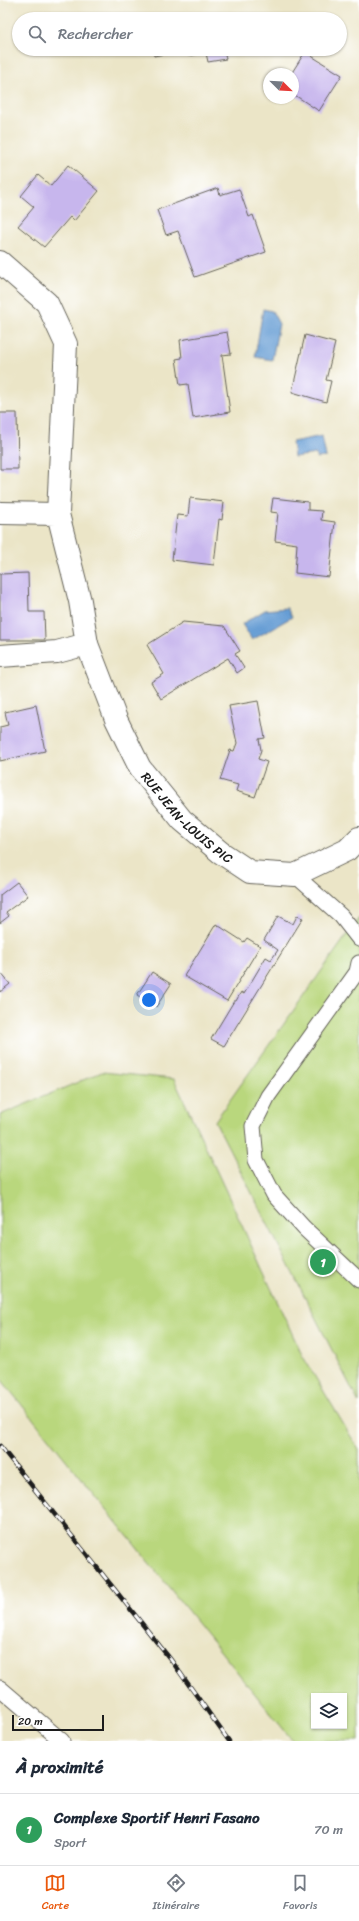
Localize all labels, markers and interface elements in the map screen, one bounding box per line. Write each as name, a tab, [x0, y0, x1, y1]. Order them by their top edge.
search box	[12, 12, 347, 56]
text: Rechercher	[58, 21, 133, 47]
icon: search	[26, 23, 48, 45]
north arrow	[263, 68, 299, 104]
street label: RUE JEAN-LOUIS PIC	[135, 767, 238, 870]
your location	[139, 990, 159, 1010]
pin: 1	[310, 1247, 336, 1277]
map controls	[311, 1693, 347, 1729]
button: layers	[311, 1693, 347, 1729]
text: 20 m	[18, 1712, 43, 1731]
scale bar	[12, 1713, 104, 1732]
text: À proximité	[16, 1752, 103, 1782]
text: Complexe Sportif Henri Fasano	[54, 1805, 260, 1831]
text: 1	[26, 1818, 32, 1841]
text: 70 m	[314, 1818, 343, 1841]
text: Sport	[54, 1831, 86, 1854]
tab: Carte	[42, 1872, 69, 1915]
tab: Itinéraire	[153, 1872, 200, 1915]
tab: Favoris	[283, 1872, 317, 1915]

